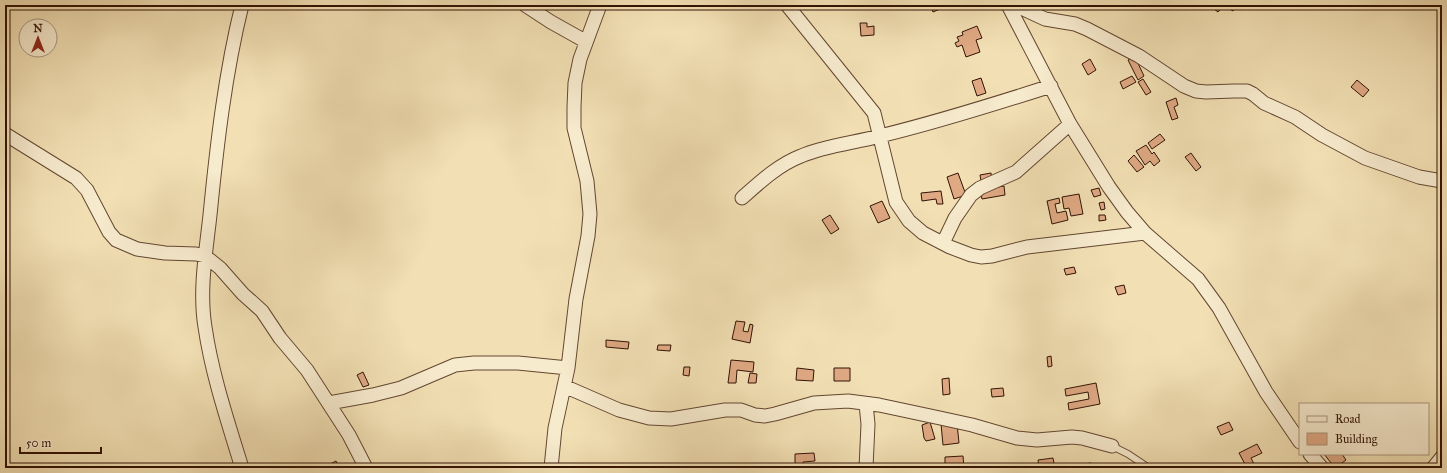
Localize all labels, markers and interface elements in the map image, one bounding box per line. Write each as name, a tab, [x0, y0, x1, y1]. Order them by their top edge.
north arrow	[18, 18, 58, 58]
text: N	[33, 22, 43, 35]
legend	[1299, 403, 1429, 455]
text: Road	[1335, 412, 1361, 426]
scale bar	[20, 429, 101, 455]
text: Building	[1335, 432, 1378, 447]
text: 50 m	[26, 436, 51, 450]

